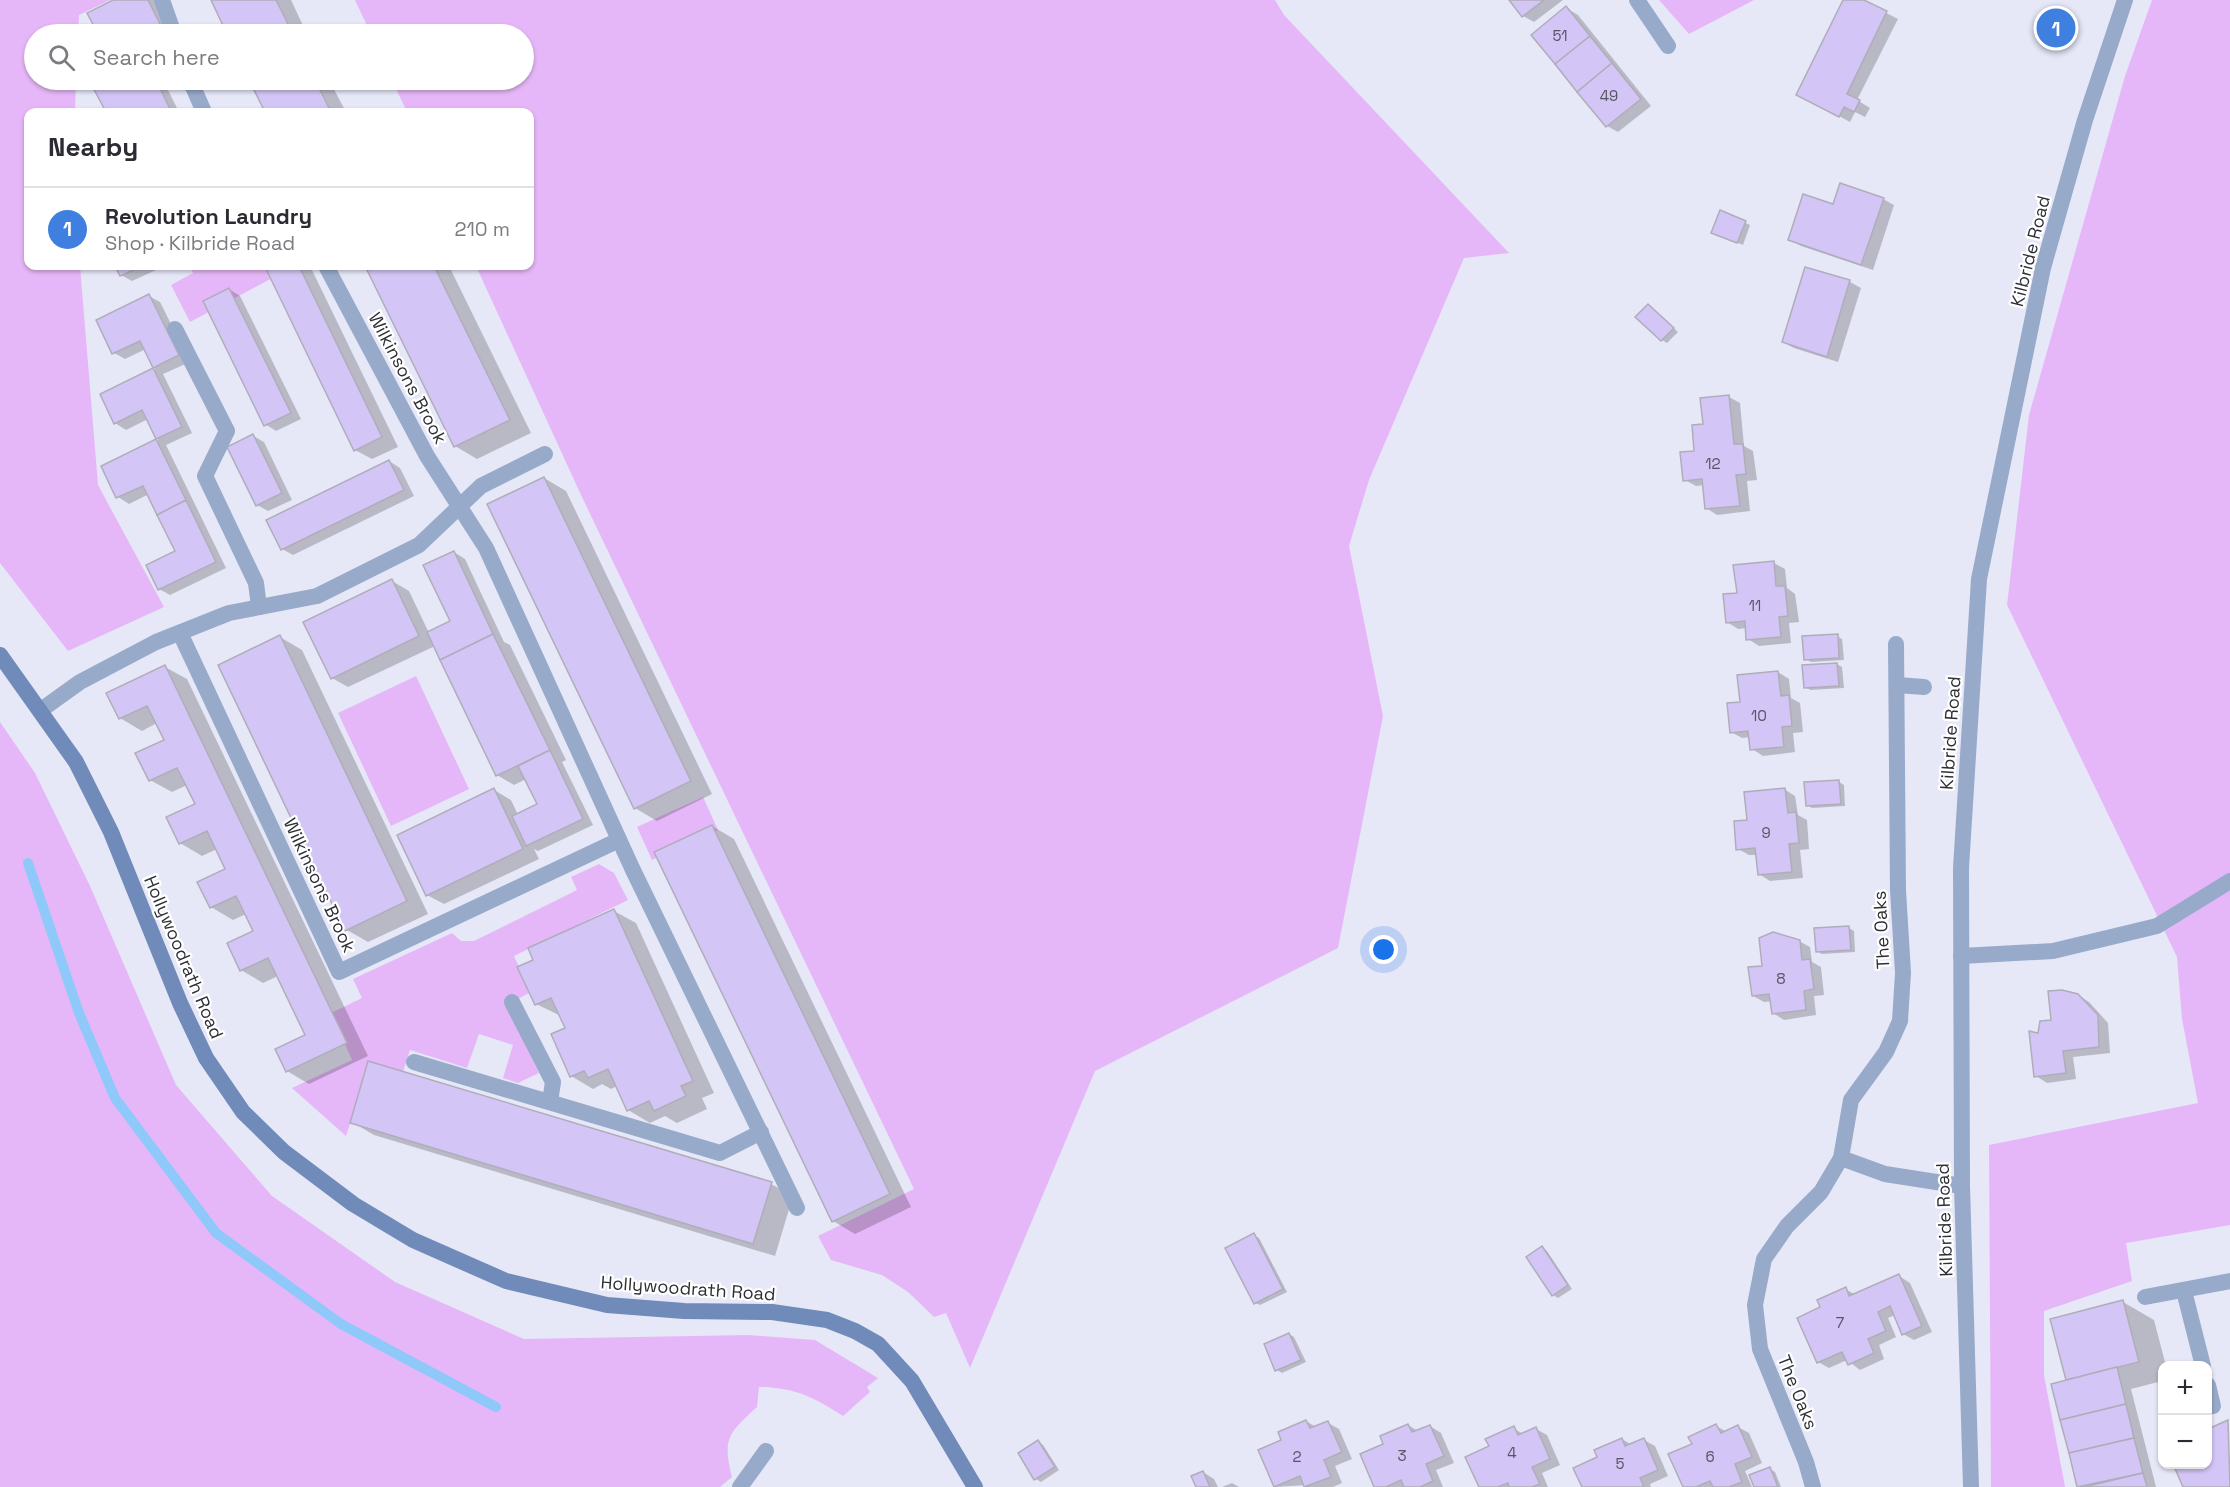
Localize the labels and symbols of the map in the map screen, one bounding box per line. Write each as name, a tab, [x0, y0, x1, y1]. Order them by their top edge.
pin: 1	[2036, 6, 2076, 51]
house number: 51	[1552, 26, 1568, 45]
house number: 49	[1600, 86, 1618, 105]
street label: Kilbride Road	[2005, 193, 2055, 309]
street label: Wilkinsons Brook	[364, 308, 453, 448]
house number: 12	[1705, 454, 1721, 473]
house number: 11	[1749, 596, 1761, 615]
street label: Kilbride Road	[1935, 676, 1965, 790]
house number: 10	[1751, 706, 1767, 725]
street label: Wilkinsons Brook	[279, 814, 361, 956]
house number: 9	[1761, 823, 1771, 842]
street label: Hollywoodrath Road	[139, 872, 229, 1042]
street label: The Oaks	[1867, 890, 1895, 970]
your location	[1369, 935, 1398, 964]
house number: 8	[1776, 969, 1786, 988]
street label: Kilbride Road	[1931, 1163, 1957, 1277]
street label: Hollywoodrath Road	[600, 1270, 776, 1306]
house number: 7	[1836, 1313, 1844, 1332]
street label: The Oaks	[1773, 1351, 1823, 1433]
house number: 4	[1507, 1443, 1517, 1462]
house number: 3	[1397, 1446, 1407, 1465]
house number: 2	[1292, 1447, 1302, 1466]
house number: 6	[1705, 1447, 1715, 1466]
house number: 5	[1616, 1454, 1625, 1473]

